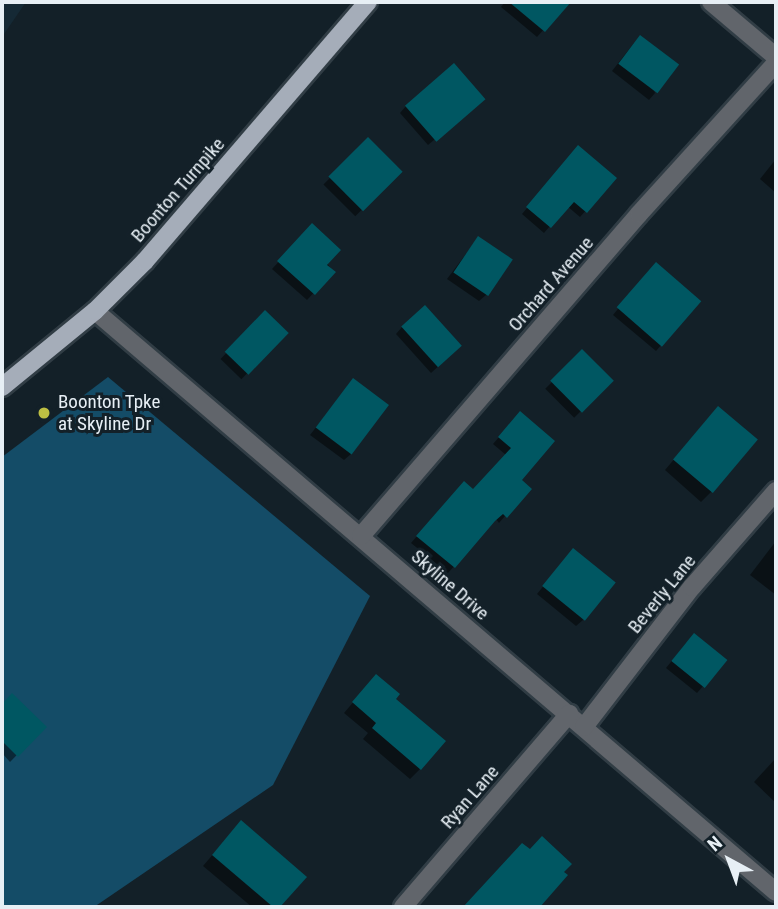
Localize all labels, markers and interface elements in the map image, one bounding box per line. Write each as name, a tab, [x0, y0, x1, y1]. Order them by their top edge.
street label: Boonton Turnpike	[126, 133, 230, 247]
street label: Orchard Avenue	[504, 232, 598, 336]
place label: Boonton Tpke at Skyline Dr	[58, 391, 161, 435]
marker: Boonton Tpke at Skyline Dr	[36, 405, 52, 421]
street label: Skyline Drive	[407, 545, 493, 625]
street label: Beverly Lane	[623, 550, 701, 638]
street label: Ryan Lane	[436, 761, 504, 833]
north arrow	[694, 825, 764, 895]
text: N	[703, 831, 727, 856]

